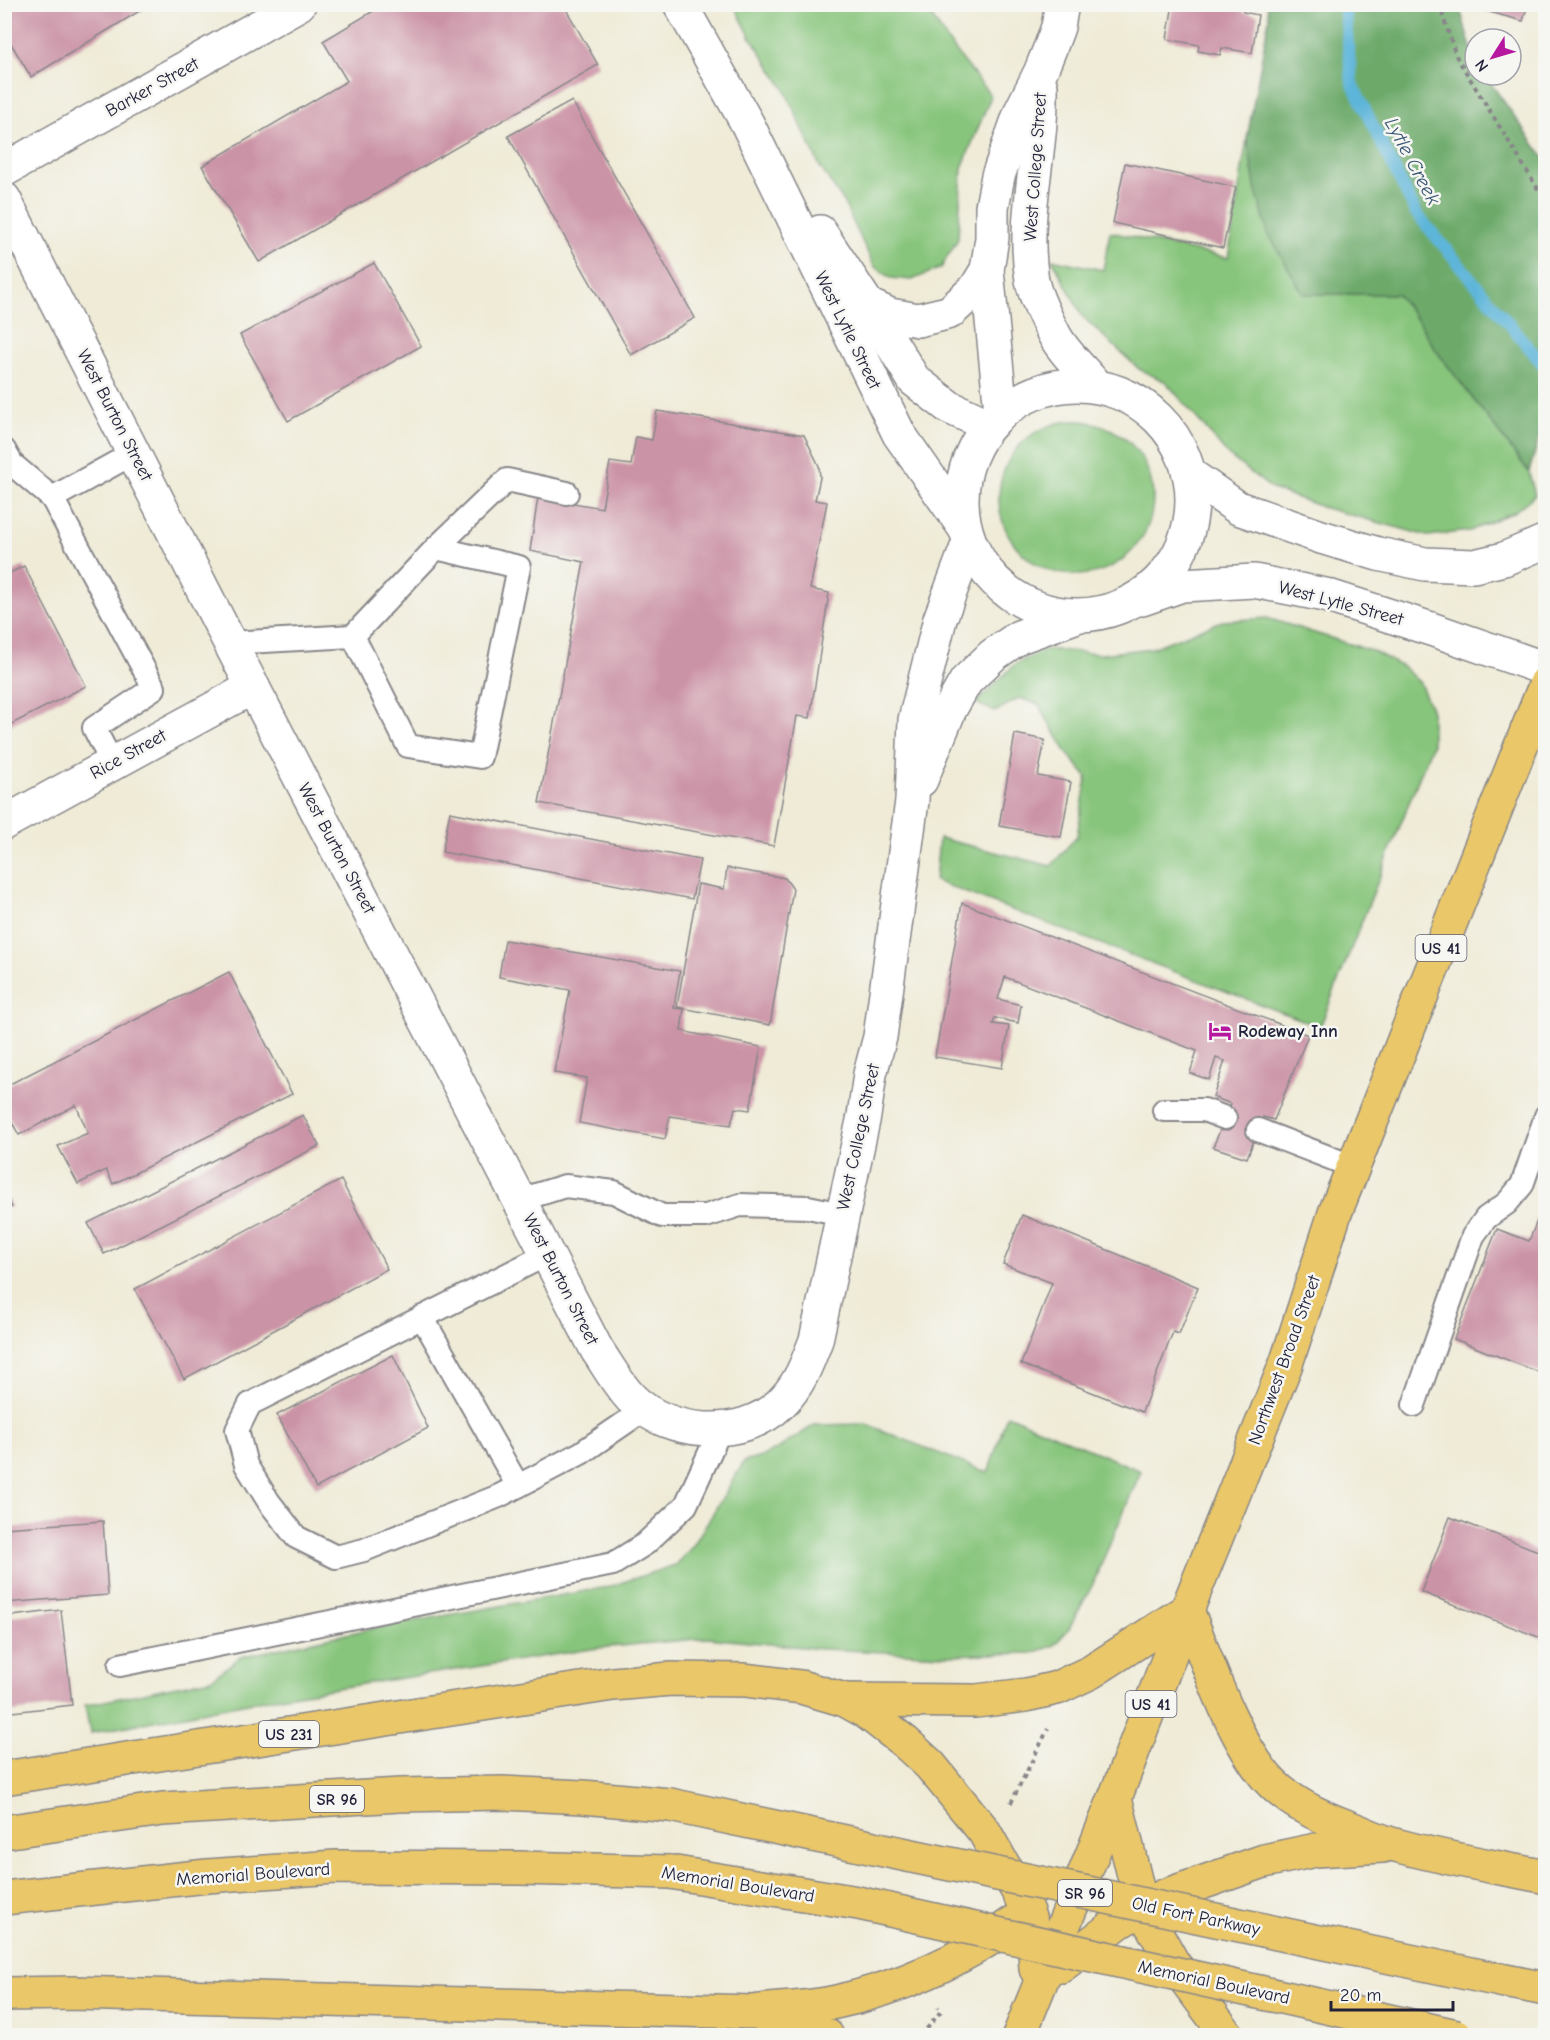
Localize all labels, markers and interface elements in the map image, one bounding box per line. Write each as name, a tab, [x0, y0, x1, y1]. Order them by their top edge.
north arrow	[1463, 27, 1523, 87]
street label: Barker Street	[102, 53, 203, 122]
text: N	[1471, 56, 1492, 75]
street label: West College Street	[1020, 91, 1051, 242]
water label: Lytle Creek	[1380, 114, 1445, 209]
street label: West Lytle Street	[810, 268, 885, 393]
street label: West Burton Street	[72, 346, 157, 485]
street label: West Lytle Street	[1276, 577, 1406, 630]
street label: Rice Street	[87, 725, 171, 784]
street label: West Burton Street	[293, 779, 380, 918]
road number: US 41	[1416, 935, 1466, 961]
hotel icon: Rodeway Inn	[1207, 1018, 1233, 1044]
place label: Rodeway Inn	[1238, 1021, 1338, 1042]
street label: West College Street	[833, 1061, 884, 1212]
street label: West Burton Street	[518, 1210, 603, 1349]
street label: Northwest Broad Street	[1244, 1272, 1325, 1448]
road number: US 41	[1126, 1691, 1176, 1717]
road number: US 231	[259, 1721, 319, 1747]
road number: SR 96	[310, 1786, 364, 1812]
street label: Memorial Boulevard	[175, 1859, 331, 1890]
street label: Memorial Boulevard	[660, 1862, 816, 1907]
road number: SR 96	[1058, 1880, 1112, 1906]
street label: Old Fort Parkway	[1130, 1893, 1263, 1941]
street label: Memorial Boulevard	[1136, 1956, 1292, 2009]
scale bar	[1331, 1974, 1452, 2012]
text: 20 m	[1340, 1985, 1381, 2006]

